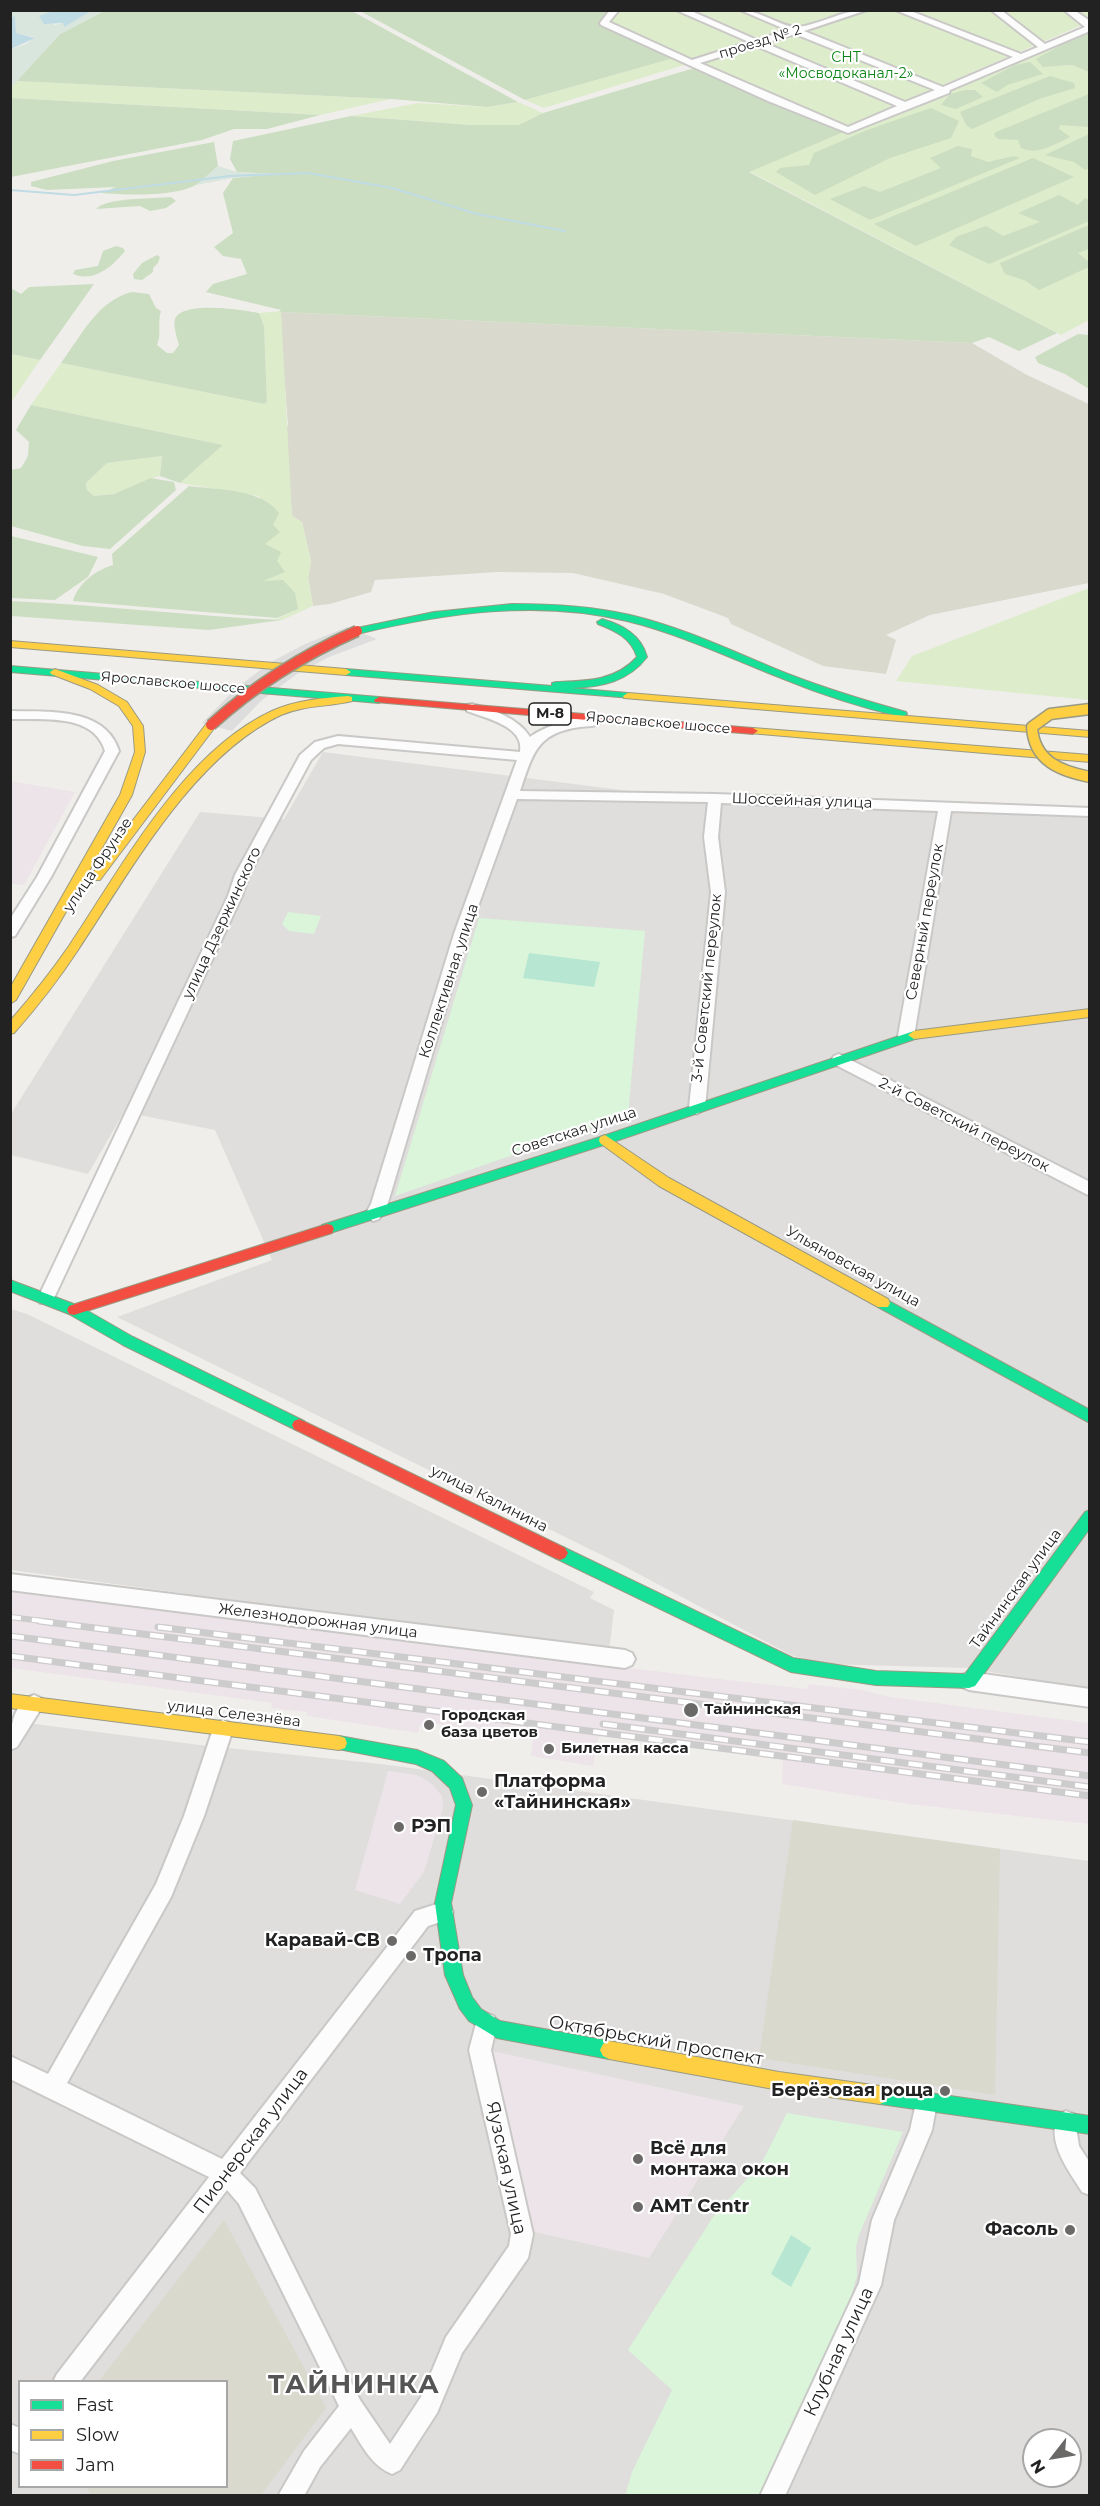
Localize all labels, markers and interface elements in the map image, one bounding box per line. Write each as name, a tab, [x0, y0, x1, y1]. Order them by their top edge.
street label: проезд № 2	[717, 22, 803, 62]
park label: СНТ «Мосводоканал-2»	[779, 50, 913, 82]
street label: Ярославское шоссе	[100, 668, 246, 698]
road number: М-8	[529, 703, 571, 725]
street label: Ярославское шоссе	[585, 708, 731, 738]
street label: Шоссейная улица	[731, 790, 873, 812]
street label: улица Фрунзе	[60, 814, 136, 916]
street label: Северный переулок	[902, 842, 948, 1002]
street label: улица Дзержинского	[179, 844, 265, 1002]
street label: 3-й Советский переулок	[688, 893, 726, 1083]
street label: Коллективная улица	[415, 901, 483, 1061]
street label: 2-й Советский переулок	[876, 1074, 1052, 1176]
street label: Советская улица	[509, 1103, 639, 1161]
street label: Ульяновская улица	[783, 1223, 923, 1311]
street label: улица Калинина	[427, 1462, 551, 1536]
street label: Тайнинская улица	[967, 1526, 1065, 1652]
street label: Железнодорожная улица	[218, 1600, 418, 1642]
street label: улица Селезнёва	[166, 1697, 302, 1731]
marker: Тайнинская	[682, 1701, 700, 1719]
place label: Тайнинская	[704, 1701, 801, 1719]
place label: Городская база цветов	[441, 1707, 538, 1742]
marker: Городская база цветов	[422, 1718, 436, 1732]
place label: Билетная касса	[561, 1740, 688, 1758]
marker: Билетная касса	[542, 1742, 556, 1756]
place label: Платформа «Тайнинская»	[494, 1771, 631, 1814]
marker: Платформа «Тайнинская»	[475, 1785, 489, 1799]
place label: РЭП	[411, 1816, 451, 1838]
marker: РЭП	[392, 1820, 406, 1834]
place label: Каравай-СВ	[265, 1930, 380, 1952]
marker: Каравай-СВ	[385, 1934, 399, 1948]
place label: Тропа	[423, 1945, 482, 1967]
marker: Тропа	[404, 1949, 418, 1963]
street label: Октябрьский проспект	[547, 2011, 765, 2071]
street label: Пионерская улица	[189, 2064, 313, 2218]
place label: Берёзовая роща	[771, 2080, 933, 2102]
marker: Берёзовая роща	[938, 2084, 952, 2098]
street label: Яузская улица	[481, 2099, 531, 2237]
place label: Всё для монтажа окон	[650, 2138, 789, 2180]
marker: Всё для монтажа окон	[631, 2152, 645, 2166]
place label: AMT Centr	[650, 2196, 749, 2218]
marker: AMT Centr	[631, 2200, 645, 2214]
place label: Фасоль	[985, 2219, 1058, 2241]
marker: Фасоль	[1063, 2223, 1077, 2237]
street label: Клубная улица	[800, 2284, 878, 2420]
district label: ТАЙНИНКА	[268, 2369, 440, 2401]
legend	[18, 2380, 228, 2488]
text: Fast	[76, 2394, 114, 2416]
text: Slow	[76, 2424, 119, 2446]
north arrow	[1022, 2428, 1082, 2488]
text: Jam	[76, 2454, 115, 2476]
text: N	[1026, 2456, 1049, 2477]

